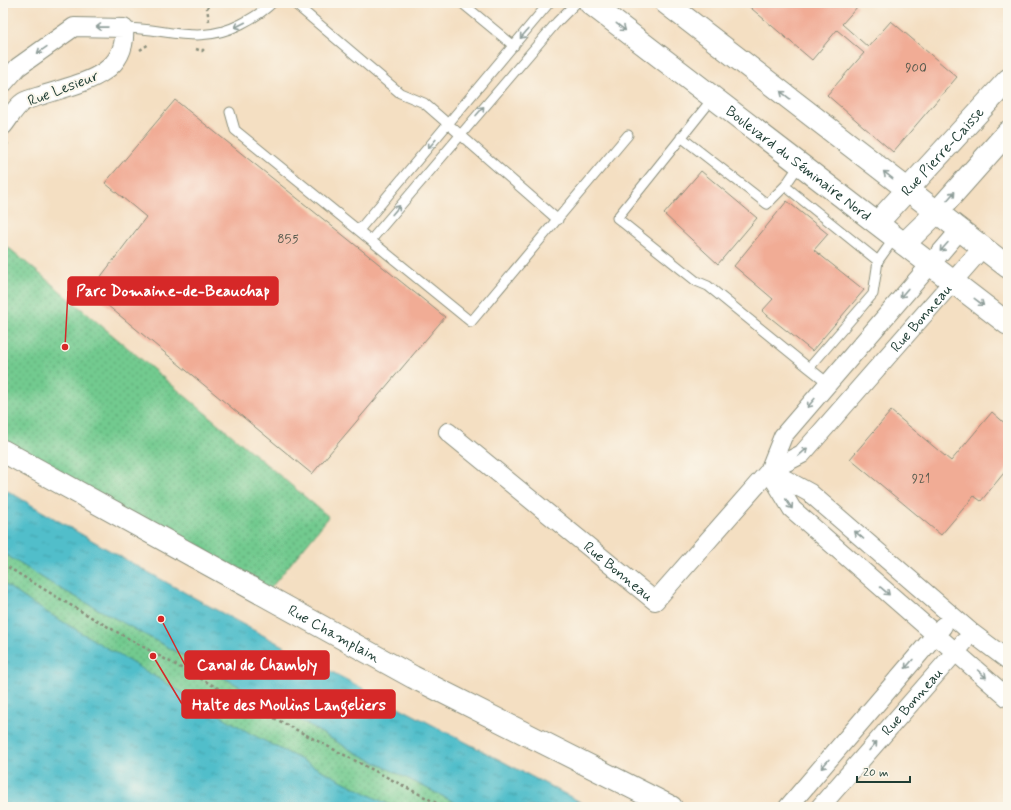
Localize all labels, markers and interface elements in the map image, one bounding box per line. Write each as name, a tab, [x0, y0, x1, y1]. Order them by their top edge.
one-way arrow	[234, 22, 246, 29]
one-way arrow	[615, 23, 626, 31]
one-way arrow	[96, 24, 109, 31]
one-way arrow	[520, 28, 529, 39]
one-way arrow	[37, 46, 48, 54]
house number: 900	[905, 60, 927, 77]
street label: Rue Lesieur	[25, 66, 102, 112]
one-way arrow	[780, 91, 791, 100]
street label: Boulevard du Séminaire Nord	[721, 102, 875, 226]
street label: Rue Pierre-Caisse	[897, 103, 989, 201]
one-way arrow	[475, 106, 485, 116]
one-way arrow	[427, 138, 436, 149]
one-way arrow	[883, 170, 894, 179]
one-way arrow	[946, 191, 955, 201]
one-way arrow	[392, 205, 401, 216]
house number: 855	[277, 231, 299, 248]
one-way arrow	[940, 241, 949, 252]
callout: Parc Domaine-de-Beauchap	[68, 277, 278, 305]
street label: Rue Bonneau	[887, 280, 957, 357]
text: Parc Domaine-de-Beauchap	[76, 281, 270, 302]
one-way arrow	[899, 288, 908, 299]
one-way arrow	[974, 298, 985, 306]
one-way arrow	[806, 398, 815, 408]
one-way arrow	[798, 447, 808, 456]
house number: 921	[912, 471, 930, 488]
one-way arrow	[786, 498, 794, 510]
one-way arrow	[854, 531, 864, 540]
street label: Rue Bonneau	[579, 537, 657, 606]
one-way arrow	[880, 587, 891, 596]
street label: Rue Champlain	[284, 601, 384, 668]
callout: Canal de Chambly	[185, 651, 329, 679]
text: Canal de Chambly	[197, 655, 318, 676]
one-way arrow	[905, 659, 914, 670]
street label: Rue Bonneau	[878, 664, 948, 741]
one-way arrow	[977, 669, 987, 679]
callout: Halte des Moulins Langeliers	[182, 690, 395, 718]
text: Halte des Moulins Langeliers	[192, 695, 386, 718]
one-way arrow	[869, 741, 878, 751]
one-way arrow	[821, 758, 830, 769]
scale bar	[857, 758, 910, 784]
text: 20 m	[863, 765, 889, 781]

